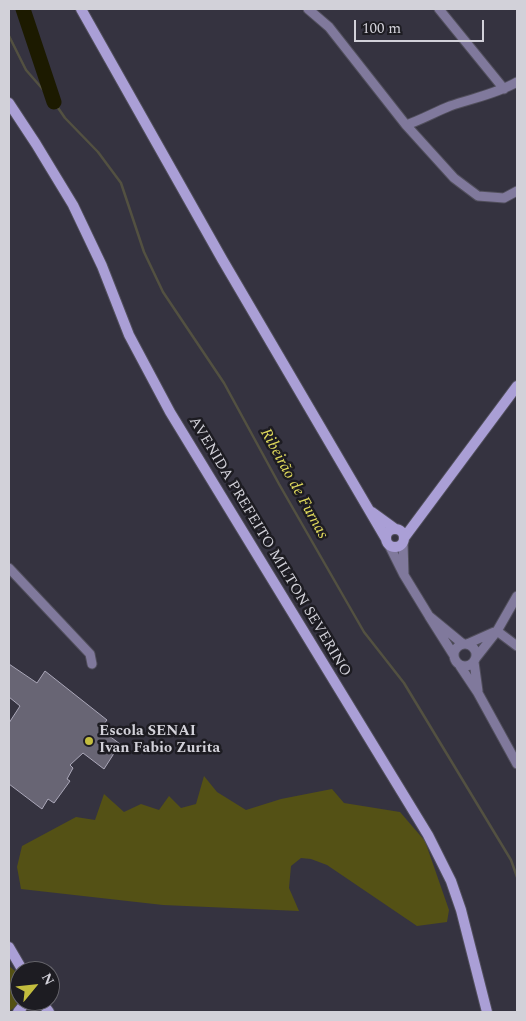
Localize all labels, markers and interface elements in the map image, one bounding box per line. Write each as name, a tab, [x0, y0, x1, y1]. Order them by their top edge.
scale bar	[356, 10, 486, 42]
text: 100 m	[362, 17, 401, 40]
street label: AVENIDA PREFEITO MILTON SEVERINO	[184, 414, 354, 680]
water label: Ribeirão de Furnas	[255, 425, 331, 543]
place label: Escola SENAI Ivan Fabio Zurita	[99, 723, 220, 758]
marker: Escola SENAI Ivan Fabio Zurita	[83, 735, 95, 747]
north arrow	[10, 961, 60, 1011]
text: N	[36, 969, 60, 989]

